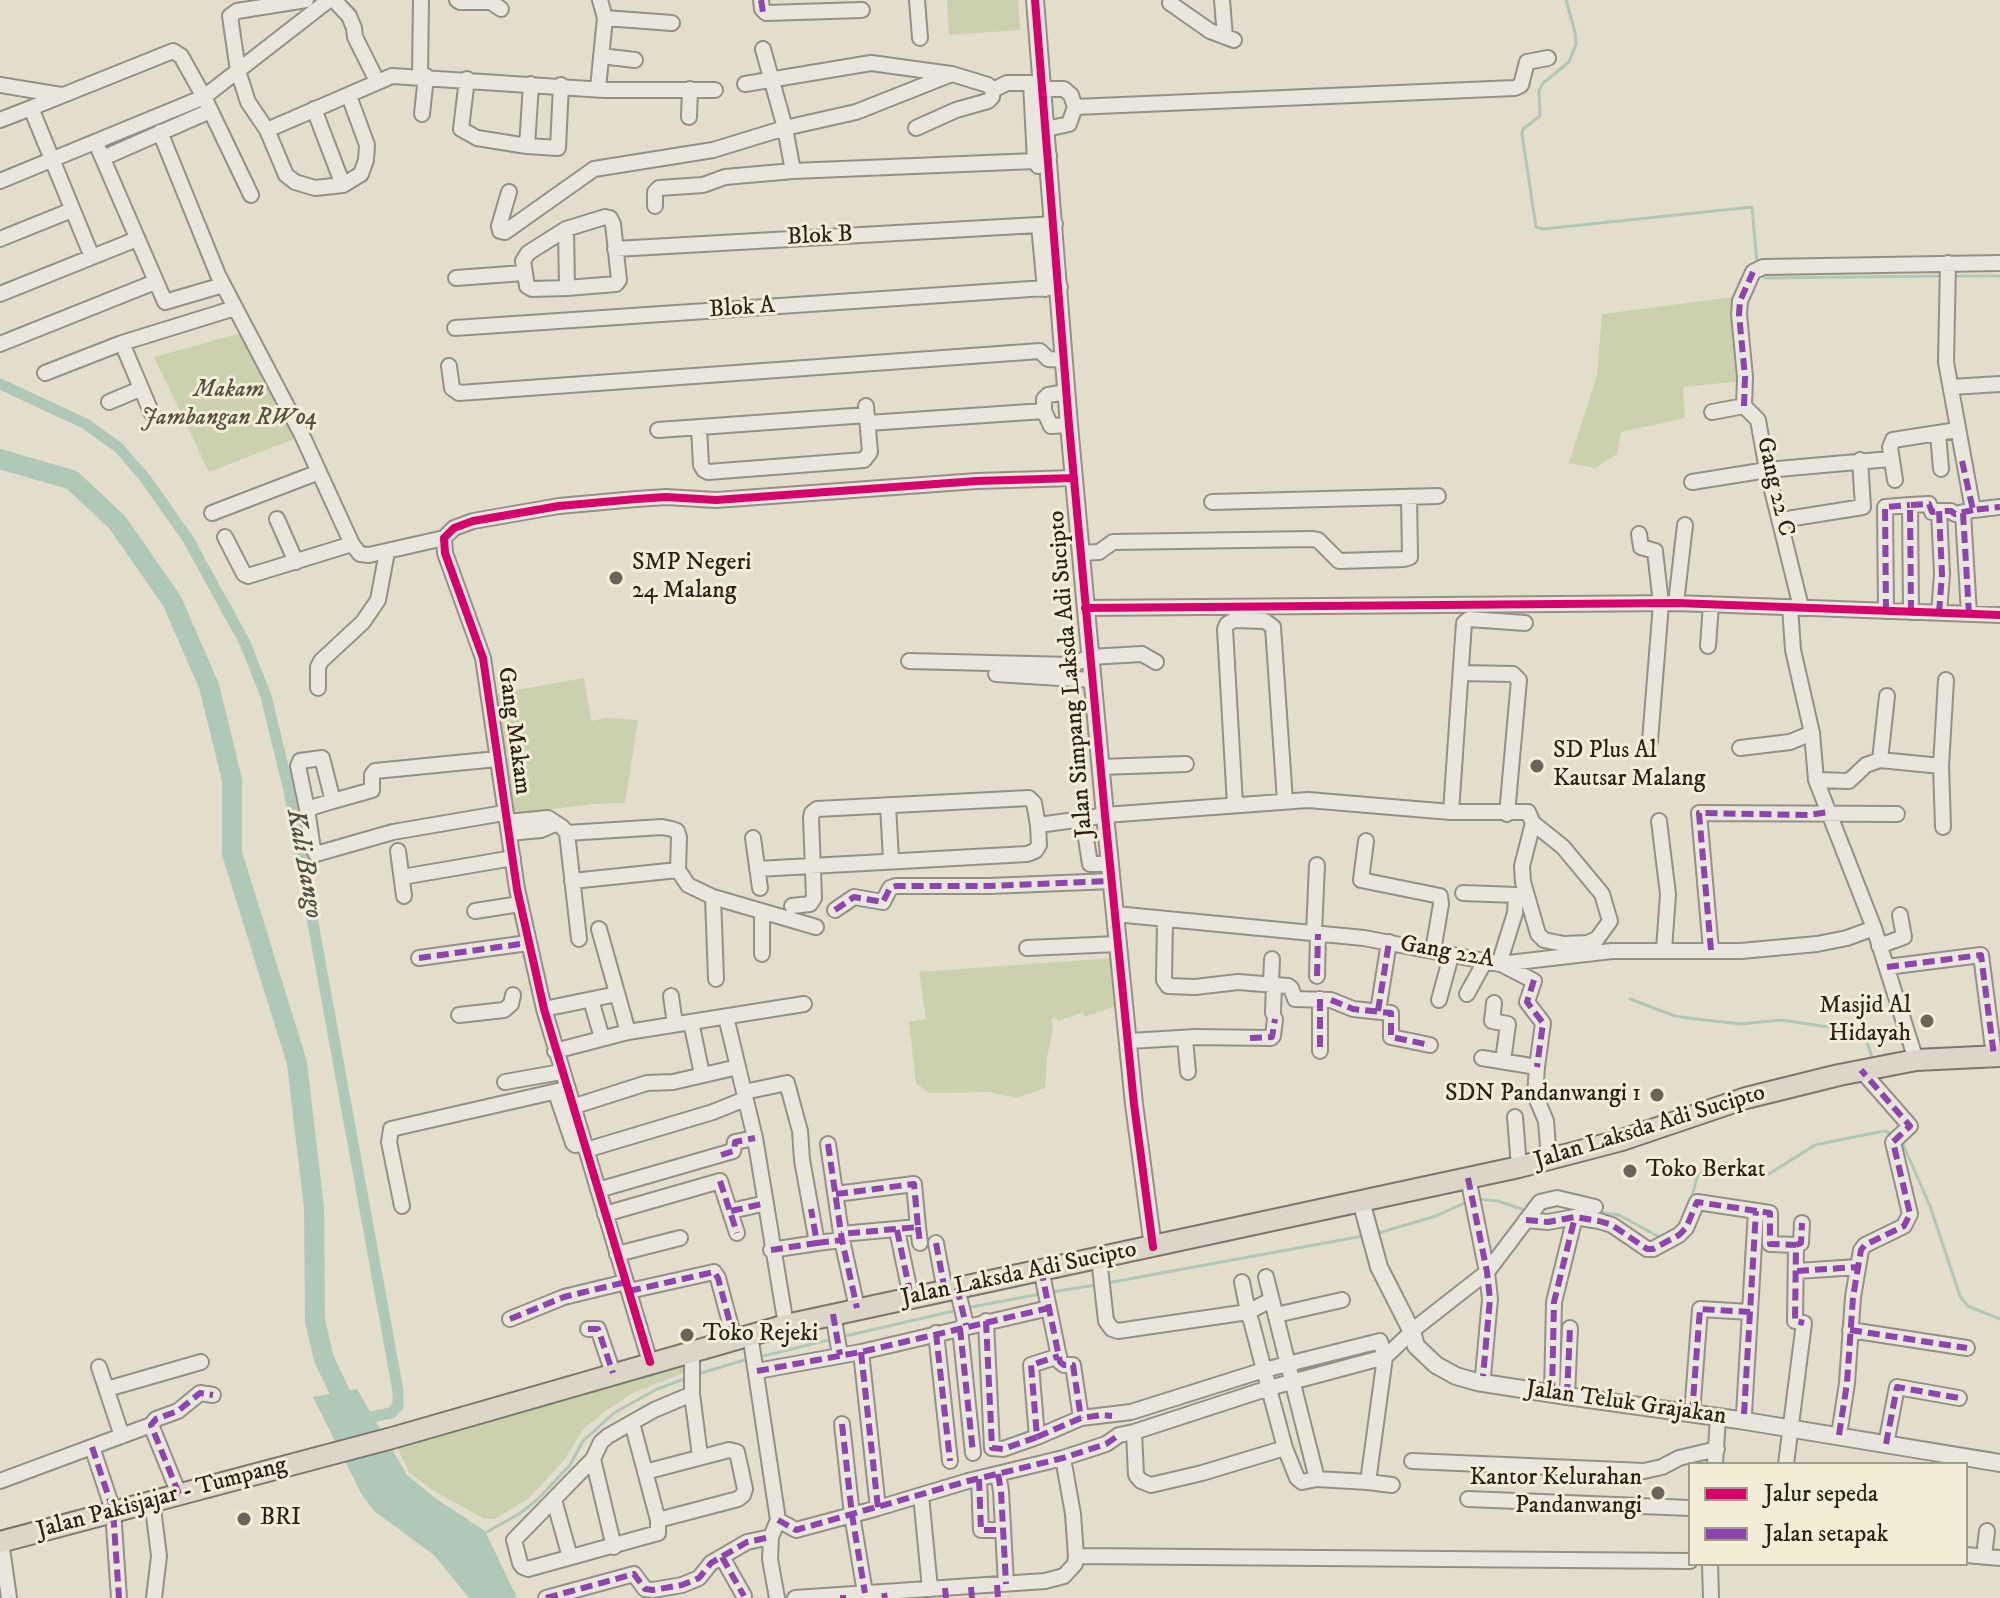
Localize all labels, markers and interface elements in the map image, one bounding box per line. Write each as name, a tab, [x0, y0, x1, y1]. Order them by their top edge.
street label: Blok B	[786, 221, 854, 253]
street label: Blok A	[708, 292, 776, 326]
park label: Makam Jambangan RW04	[141, 377, 317, 433]
street label: Gang 22 C	[1749, 435, 1799, 539]
street label: Jalan Simpang Laksda Adi Sucipto	[1043, 509, 1101, 839]
place label: SMP Negeri 24 Malang	[632, 550, 752, 606]
marker: SMP Negeri 24 Malang	[607, 569, 625, 587]
street label: Gang Makam	[490, 665, 536, 797]
place label: SD Plus Al Kautsar Malang	[1553, 738, 1705, 794]
marker: SD Plus Al Kautsar Malang	[1528, 757, 1546, 775]
water label: Kali Bango	[278, 807, 328, 921]
street label: Gang 22A	[1398, 931, 1496, 975]
place label: Masjid Al Hidayah	[1819, 993, 1911, 1049]
marker: Masjid Al Hidayah	[1918, 1012, 1936, 1030]
street label: Jalan Laksda Adi Sucipto	[1531, 1079, 1769, 1177]
place label: SDN Pandanwangi 1	[1445, 1081, 1641, 1109]
marker: SDN Pandanwangi 1	[1648, 1086, 1666, 1104]
place label: Toko Berkat	[1646, 1157, 1765, 1185]
marker: Toko Berkat	[1621, 1162, 1639, 1180]
street label: Jalan Laksda Adi Sucipto	[899, 1236, 1139, 1314]
place label: Toko Rejeki	[703, 1321, 818, 1349]
marker: Toko Rejeki	[678, 1326, 696, 1344]
street label: Jalan Teluk Grajakan	[1524, 1376, 1728, 1432]
street label: Jalan Pakisjajar - Tumpang	[34, 1452, 290, 1546]
legend	[1688, 1462, 1968, 1566]
place label: Kantor Kelurahan Pandanwangi	[1469, 1465, 1642, 1521]
text: Jalur sepeda	[1764, 1479, 1878, 1509]
marker: Kantor Kelurahan Pandanwangi	[1649, 1484, 1667, 1502]
place label: BRI	[260, 1505, 301, 1533]
marker: BRI	[235, 1510, 253, 1528]
text: Jalan setapak	[1764, 1519, 1888, 1549]

